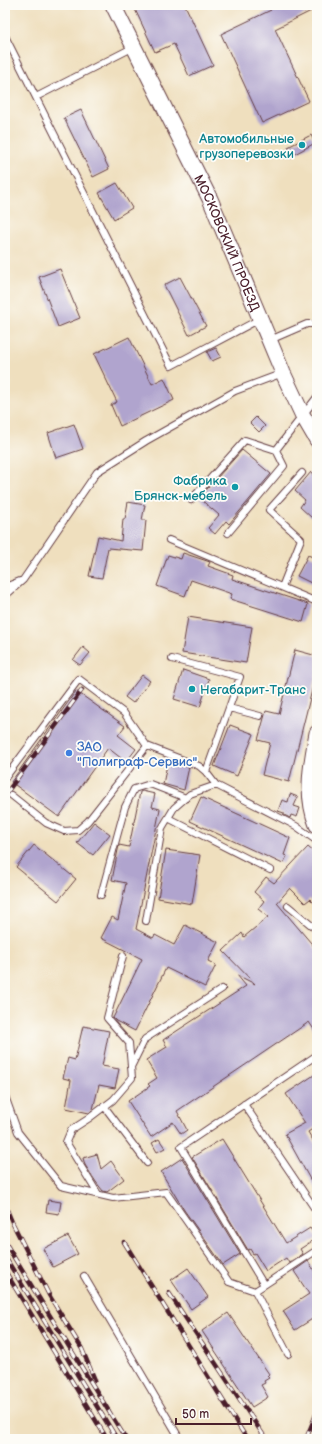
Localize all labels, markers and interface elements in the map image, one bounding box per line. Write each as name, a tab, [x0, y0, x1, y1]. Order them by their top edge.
place label: Автомобильные грузоперевозки	[198, 131, 294, 162]
marker: Автомобильные грузоперевозки	[297, 140, 307, 150]
street label: МОСКОВСКИЙ ПРОЕЗД	[190, 172, 263, 314]
place label: Фабрика Брянск-мебель	[134, 473, 228, 504]
marker: Фабрика Брянск-мебель	[230, 482, 240, 492]
place label: Негабарит-Транс	[200, 682, 306, 698]
marker: Негабарит-Транс	[187, 684, 197, 694]
place label: ЗАО "Полиграф-Сервис"	[77, 739, 197, 770]
marker: ЗАО "Полиграф-Сервис"	[64, 748, 74, 758]
scale bar	[176, 1400, 251, 1426]
text: 50 m	[182, 1407, 209, 1422]

